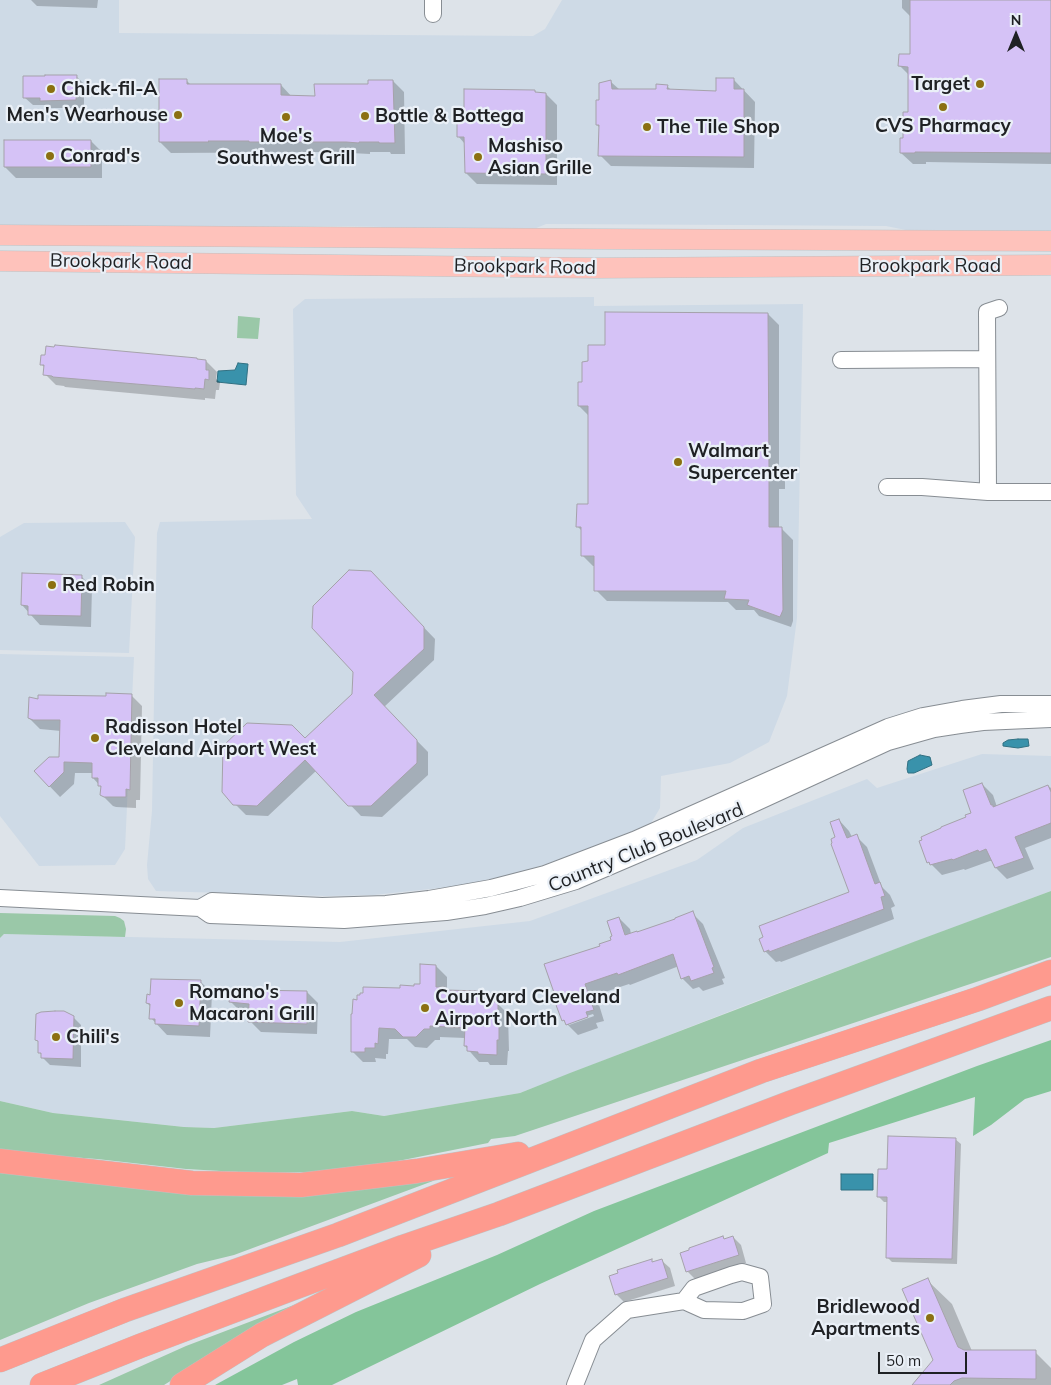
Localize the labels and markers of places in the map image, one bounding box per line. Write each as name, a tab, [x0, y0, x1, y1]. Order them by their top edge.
place label: Target	[911, 73, 970, 95]
place label: Chick-fil-A	[61, 78, 157, 100]
marker: Target	[974, 78, 986, 90]
marker: Chick-fil-A	[45, 83, 57, 95]
marker: CVS Pharmacy	[937, 101, 949, 113]
place label: Men's Wearhouse	[7, 104, 168, 126]
place label: Bottle & Bottega	[375, 105, 524, 127]
marker: Men's Wearhouse	[172, 109, 184, 121]
marker: Bottle & Bottega	[359, 110, 371, 122]
marker: Moe's Southwest Grill	[280, 111, 292, 123]
place label: CVS Pharmacy	[875, 115, 1011, 137]
place label: The Tile Shop	[657, 116, 780, 138]
marker: The Tile Shop	[641, 121, 653, 133]
place label: Moe's Southwest Grill	[217, 125, 355, 169]
place label: Mashiso Asian Grille	[488, 135, 592, 179]
place label: Conrad's	[60, 145, 140, 167]
marker: Conrad's	[44, 150, 56, 162]
marker: Mashiso Asian Grille	[472, 151, 484, 163]
place label: Walmart Supercenter	[688, 440, 797, 484]
marker: Walmart Supercenter	[672, 456, 684, 468]
place label: Red Robin	[62, 574, 155, 596]
marker: Red Robin	[46, 579, 58, 591]
place label: Radisson Hotel Cleveland Airport West	[105, 716, 316, 760]
marker: Radisson Hotel Cleveland Airport West	[89, 732, 101, 744]
place label: Romano's Macaroni Grill	[189, 981, 315, 1025]
place label: Courtyard Cleveland Airport North	[435, 986, 620, 1030]
marker: Romano's Macaroni Grill	[173, 997, 185, 1009]
marker: Courtyard Cleveland Airport North	[419, 1002, 431, 1014]
place label: Chili's	[66, 1026, 119, 1048]
marker: Chili's	[50, 1031, 62, 1043]
place label: Bridlewood Apartments	[811, 1296, 920, 1340]
marker: Bridlewood Apartments	[924, 1312, 936, 1324]

